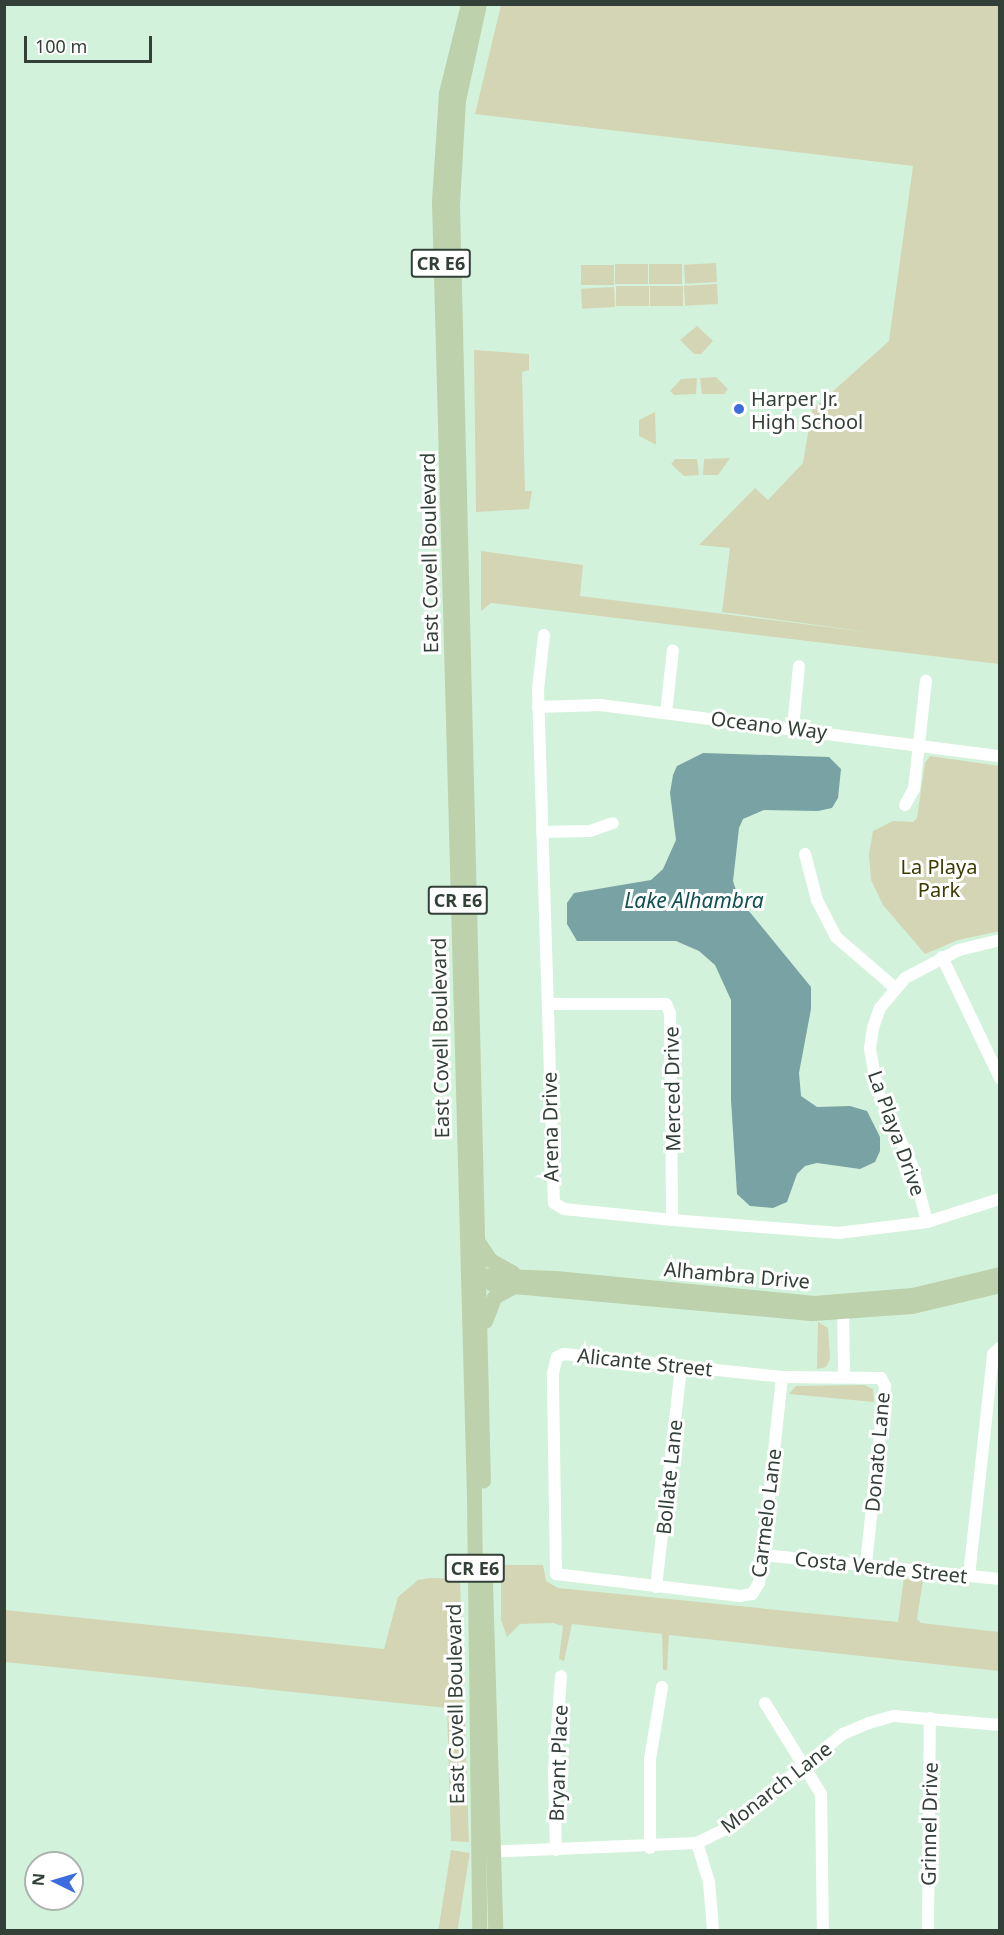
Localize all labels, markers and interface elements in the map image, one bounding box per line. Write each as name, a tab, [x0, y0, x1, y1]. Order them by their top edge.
scale bar	[27, 24, 154, 62]
text: 100 m	[35, 34, 87, 58]
road number: CR E6	[410, 248, 472, 278]
place label: Harper Jr. High School	[751, 386, 863, 433]
marker: Harper Jr. High School	[732, 402, 746, 416]
street label: East Covell Boulevard	[415, 452, 443, 654]
street label: Oceano Way	[709, 706, 829, 744]
park label: La Playa Park	[901, 854, 977, 901]
road number: CR E6	[426, 885, 490, 915]
water label: Lake Alhambra	[624, 887, 764, 913]
street label: East Covell Boulevard	[426, 937, 454, 1139]
street label: Merced Drive	[659, 1026, 685, 1152]
street label: La Playa Drive	[863, 1067, 931, 1199]
street label: Arena Drive	[537, 1072, 563, 1182]
street label: Alhambra Drive	[663, 1257, 811, 1293]
street label: Alicante Street	[576, 1343, 714, 1381]
street label: Donato Lane	[860, 1391, 894, 1513]
street label: Bollate Lane	[651, 1418, 687, 1536]
street label: Carmelo Lane	[746, 1447, 786, 1579]
street label: Costa Verde Street	[794, 1546, 968, 1588]
road number: CR E6	[444, 1553, 506, 1583]
street label: East Covell Boulevard	[441, 1603, 469, 1805]
street label: Bryant Place	[544, 1704, 572, 1822]
street label: Monarch Lane	[716, 1736, 836, 1838]
street label: Grinnel Drive	[916, 1762, 942, 1886]
north arrow	[24, 1851, 84, 1911]
text: N	[27, 1872, 50, 1887]

